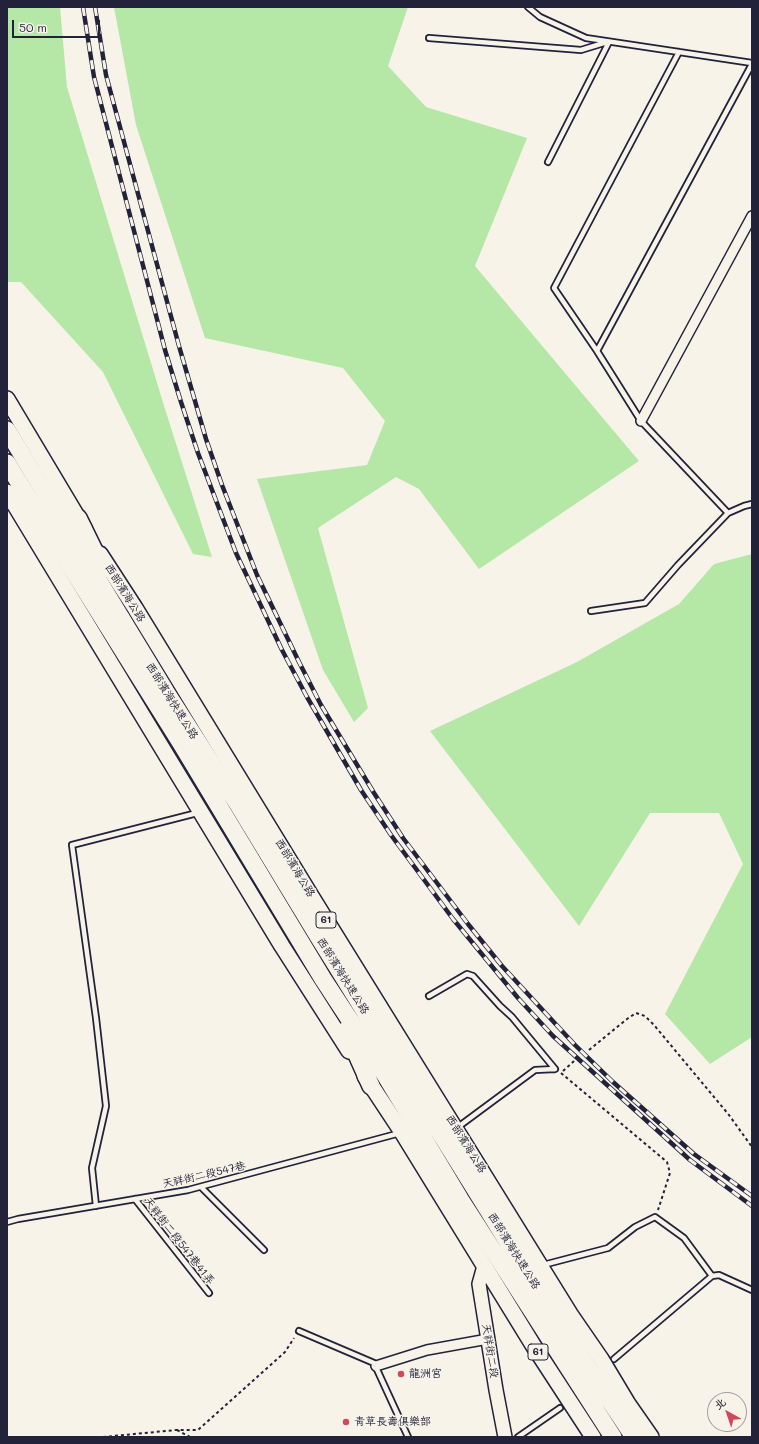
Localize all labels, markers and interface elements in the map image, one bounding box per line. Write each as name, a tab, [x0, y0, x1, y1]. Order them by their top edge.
scale bar	[14, 12, 102, 38]
text: 50 m	[19, 19, 47, 35]
street label: 西部濱海公路	[102, 562, 148, 624]
street label: 西部濱海快速公路	[143, 660, 201, 742]
street label: 西部濱海公路	[272, 836, 318, 900]
road number: 61	[316, 912, 336, 928]
street label: 西部濱海快速公路	[314, 935, 372, 1017]
street label: 西部濱海公路	[443, 1113, 489, 1175]
street label: 天祥街二段547巷	[161, 1159, 247, 1191]
street label: 天祥街二段547巷41弄	[141, 1195, 217, 1287]
street label: 西部濱海快速公路	[485, 1210, 543, 1292]
street label: 天祥街二段	[479, 1323, 501, 1379]
road number: 61	[528, 1344, 548, 1360]
place label: 龍洲宮	[409, 1367, 442, 1381]
marker: 龍洲宮	[396, 1369, 406, 1379]
north arrow	[707, 1392, 747, 1432]
text: 北	[711, 1394, 729, 1412]
place label: 青草長壽俱樂部	[354, 1415, 431, 1429]
marker: 青草長壽俱樂部	[341, 1417, 351, 1427]

